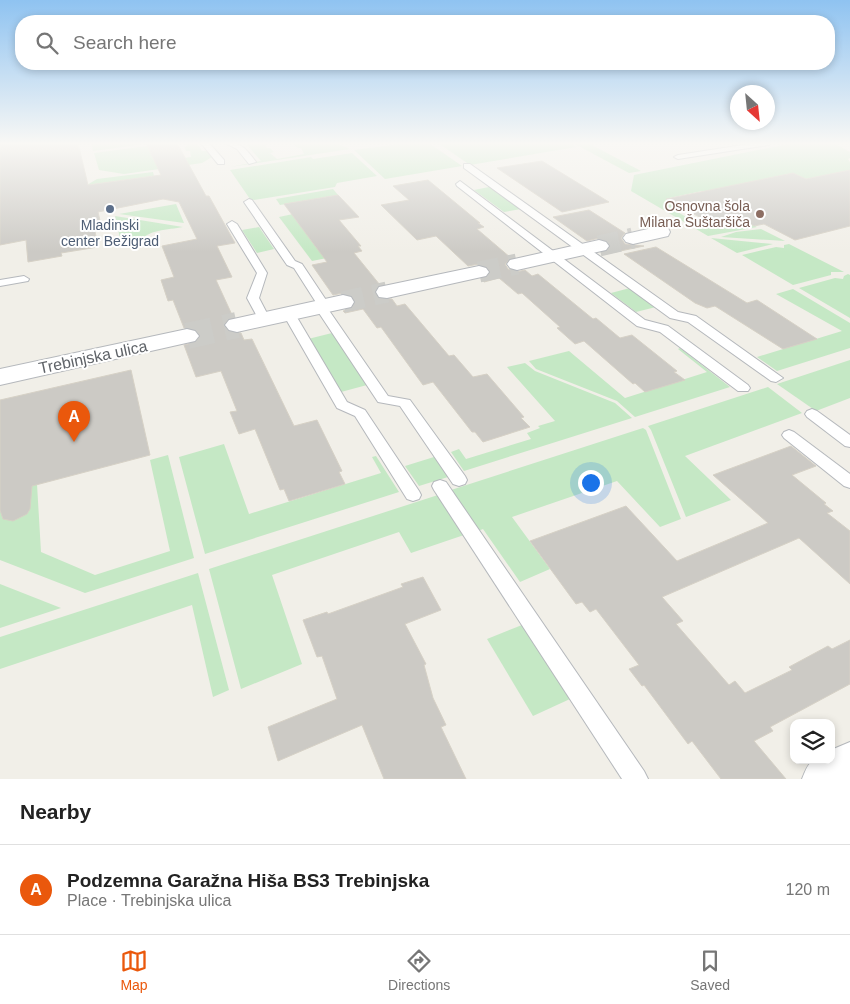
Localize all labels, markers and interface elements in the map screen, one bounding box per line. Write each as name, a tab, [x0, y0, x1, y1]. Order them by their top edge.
search box	[15, 15, 835, 70]
icon: search	[33, 29, 61, 57]
text: Search here	[73, 32, 177, 53]
north arrow	[730, 85, 775, 130]
place label: Osnovna šola Milana Šuštaršiča	[640, 198, 750, 230]
marker: Mladinski center Bežigrad	[104, 203, 116, 215]
marker: Osnovna šola Milana Šuštaršiča	[754, 208, 766, 220]
place label: Mladinski center Bežigrad	[61, 217, 159, 249]
street label: Trebinjska ulica	[37, 337, 149, 377]
pin: A	[58, 401, 90, 442]
your location	[578, 470, 604, 496]
map controls	[790, 719, 835, 764]
button: layers	[790, 719, 835, 764]
text: Nearby	[20, 800, 91, 823]
text: Podzemna Garažna Hiša BS3 Trebinjska	[67, 870, 429, 891]
text: A	[30, 881, 42, 898]
text: 120 m	[786, 881, 830, 898]
text: Place · Trebinjska ulica	[67, 892, 232, 909]
tab: Map	[120, 947, 148, 993]
tab: Directions	[388, 947, 450, 993]
tab: Saved	[690, 947, 730, 993]

